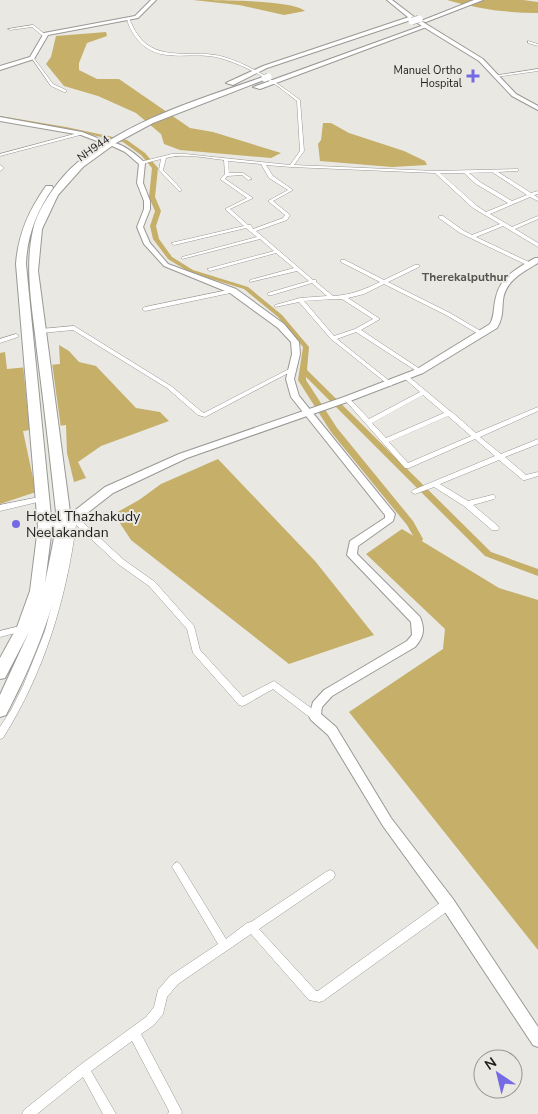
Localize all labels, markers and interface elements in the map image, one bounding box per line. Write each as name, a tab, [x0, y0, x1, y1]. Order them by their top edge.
place label: Manuel Ortho Hospital	[394, 63, 463, 91]
marker: Manuel Ortho Hospital	[466, 69, 480, 83]
street label: NH944	[74, 132, 113, 165]
district label: Therekalputhur	[422, 269, 508, 285]
place label: Hotel Thazhakudy Neelakandan	[26, 507, 141, 542]
marker: Hotel Thazhakudy Neelakandan	[10, 518, 22, 530]
north arrow	[473, 1049, 523, 1099]
text: N	[481, 1053, 501, 1075]

